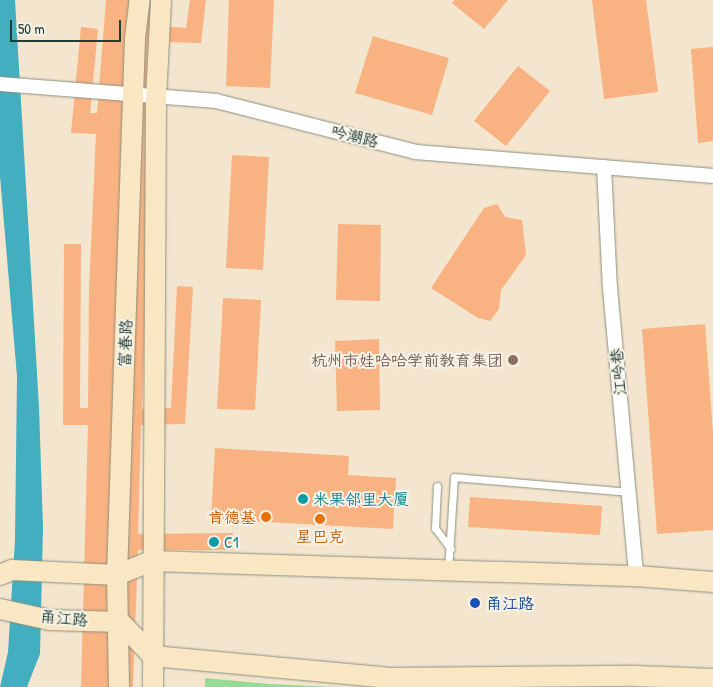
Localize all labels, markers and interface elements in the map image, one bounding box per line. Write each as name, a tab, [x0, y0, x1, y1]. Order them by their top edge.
scale bar	[12, 10, 124, 42]
text: 50 m	[18, 18, 45, 39]
street label: 吟潮路	[329, 121, 381, 151]
street label: 富春路	[115, 319, 135, 367]
street label: 江吟巷	[606, 347, 630, 397]
place label: 杭州市娃哈哈学前教育集团	[311, 350, 503, 370]
marker: 杭州市娃哈哈学前教育集团	[507, 354, 519, 366]
place label: 米果邻里大厦	[313, 489, 409, 509]
marker: 米果邻里大厦	[297, 493, 309, 505]
place label: 肯德基	[208, 507, 256, 527]
marker: 肯德基	[260, 511, 272, 523]
marker: 星巴克	[314, 513, 326, 525]
place label: 星巴克	[296, 526, 344, 546]
place label: C1	[224, 532, 239, 552]
marker: C1	[208, 536, 220, 548]
place label: 甬江路	[486, 593, 534, 613]
marker: 甬江路	[468, 596, 482, 610]
street label: 甬江路	[39, 606, 89, 630]

